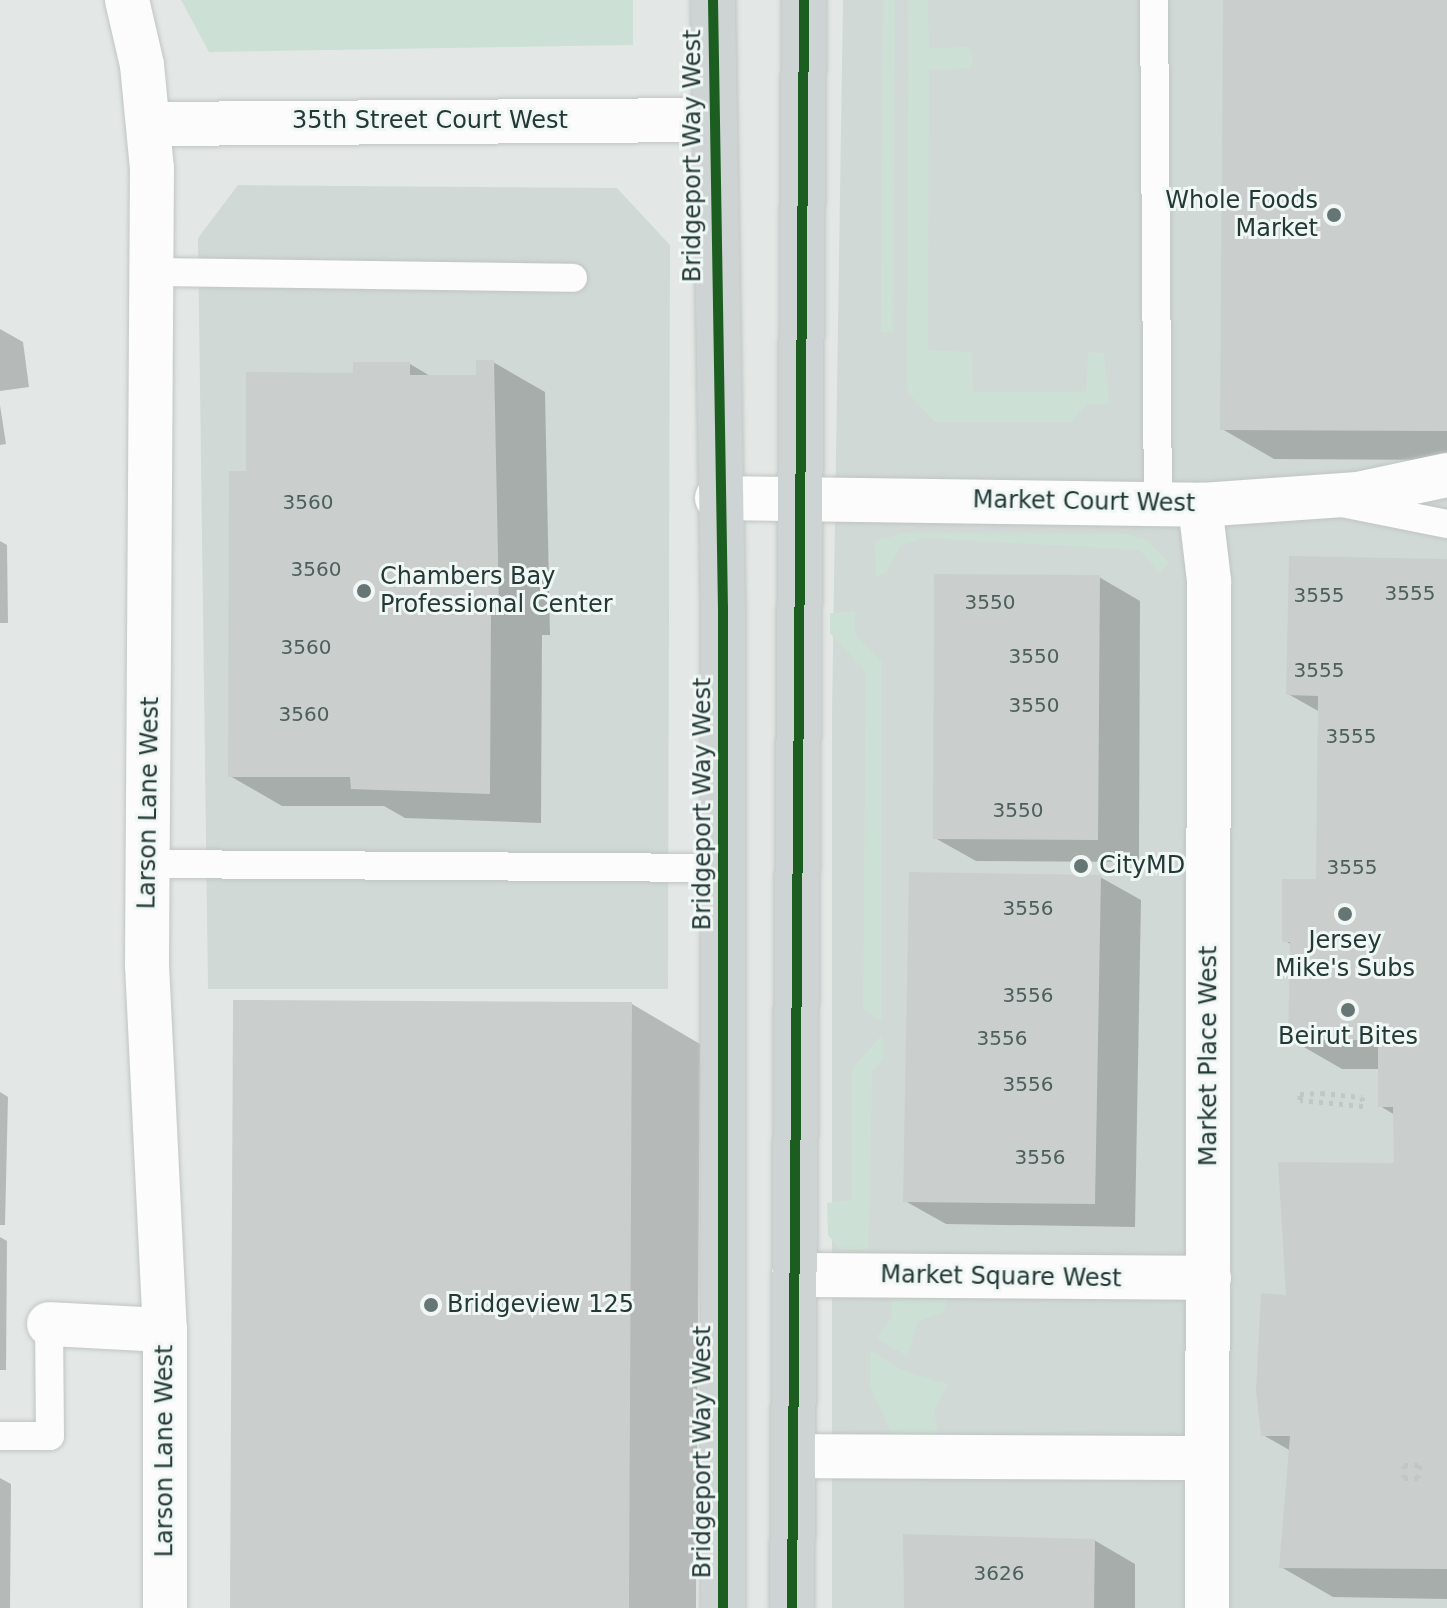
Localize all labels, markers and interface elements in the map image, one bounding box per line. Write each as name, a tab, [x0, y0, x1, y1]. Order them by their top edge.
street label: Bridgeport Way West	[679, 30, 707, 282]
street label: 35th Street Court West	[292, 107, 568, 135]
place label: Whole Foods Market	[1165, 187, 1318, 243]
marker: Whole Foods Market	[1325, 206, 1343, 224]
street label: Market Court West	[972, 486, 1196, 518]
house number: 3560	[283, 490, 333, 514]
house number: 3560	[291, 557, 341, 581]
place label: Chambers Bay Professional Center	[380, 563, 613, 619]
house number: 3555	[1385, 581, 1435, 605]
marker: Chambers Bay Professional Center	[355, 582, 373, 600]
house number: 3555	[1294, 583, 1344, 607]
house number: 3550	[965, 590, 1015, 614]
house number: 3560	[281, 635, 331, 659]
house number: 3550	[1009, 644, 1059, 668]
house number: 3555	[1294, 658, 1344, 682]
street label: Bridgeport Way West	[689, 678, 717, 930]
house number: 3550	[1009, 693, 1059, 717]
street label: Larson Lane West	[133, 696, 165, 910]
house number: 3560	[279, 702, 329, 726]
house number: 3555	[1326, 724, 1376, 748]
house number: 3550	[993, 798, 1043, 822]
place label: CityMD	[1099, 852, 1185, 880]
marker: CityMD	[1070, 855, 1092, 877]
house number: 3555	[1327, 855, 1377, 879]
house number: 3556	[1003, 896, 1053, 920]
marker: Jersey Mike's Subs	[1336, 905, 1354, 923]
place label: Jersey Mike's Subs	[1275, 927, 1415, 983]
street label: Market Place West	[1195, 946, 1223, 1166]
house number: 3556	[1003, 983, 1053, 1007]
marker: Beirut Bites	[1339, 1001, 1357, 1019]
place label: Beirut Bites	[1278, 1023, 1418, 1051]
house number: 3556	[977, 1026, 1027, 1050]
house number: 3556	[1003, 1072, 1053, 1096]
house number: 3556	[1015, 1145, 1065, 1169]
street label: Market Square West	[880, 1260, 1122, 1294]
place label: Bridgeview 125	[447, 1291, 634, 1319]
marker: Bridgeview 125	[422, 1296, 440, 1314]
street label: Bridgeport Way West	[689, 1326, 717, 1578]
street label: Larson Lane West	[151, 1345, 179, 1557]
house number: 3626	[974, 1561, 1024, 1585]

